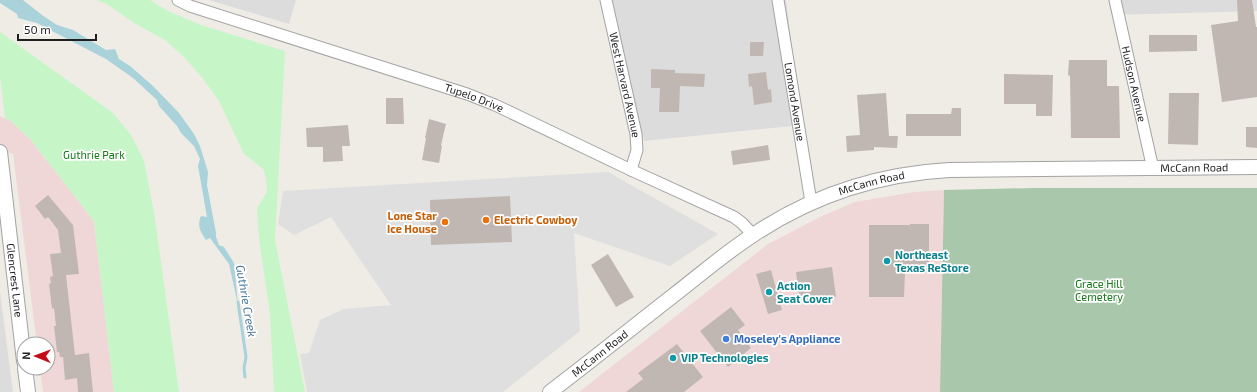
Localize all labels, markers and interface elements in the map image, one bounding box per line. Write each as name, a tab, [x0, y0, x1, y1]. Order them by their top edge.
scale bar	[18, 16, 96, 42]
text: 50 m	[24, 22, 51, 36]
street label: West Harvard Avenue	[607, 31, 643, 138]
street label: Hudson Avenue	[1120, 45, 1149, 123]
street label: Lomond Avenue	[782, 61, 808, 142]
street label: Tupelo Drive	[443, 80, 506, 114]
park label: Guthrie Park	[63, 148, 125, 161]
street label: McCann Road	[1160, 160, 1228, 174]
street label: McCann Road	[837, 168, 906, 197]
place label: Lone Star Ice House	[387, 209, 437, 235]
place label: Electric Cowboy	[494, 213, 578, 227]
marker: Electric Cowboy	[481, 215, 491, 225]
marker: Lone Star Ice House	[440, 217, 450, 227]
street label: Glencrest Lane	[5, 242, 26, 318]
place label: Northeast Texas ReStore	[895, 248, 969, 274]
marker: Northeast Texas ReStore	[882, 256, 892, 266]
water label: Guthrie Creek	[234, 264, 260, 338]
park label: Grace Hill Cemetery	[1075, 277, 1124, 303]
place label: Action Seat Cover	[777, 279, 833, 305]
marker: Action Seat Cover	[764, 287, 774, 297]
street label: McCann Road	[569, 327, 630, 379]
place label: Moseley's Appliance	[734, 332, 841, 346]
marker: Moseley's Appliance	[721, 334, 731, 344]
north arrow	[16, 336, 56, 376]
place label: VIP Technologies	[681, 351, 769, 364]
text: N	[19, 352, 32, 360]
marker: VIP Technologies	[668, 353, 678, 363]

